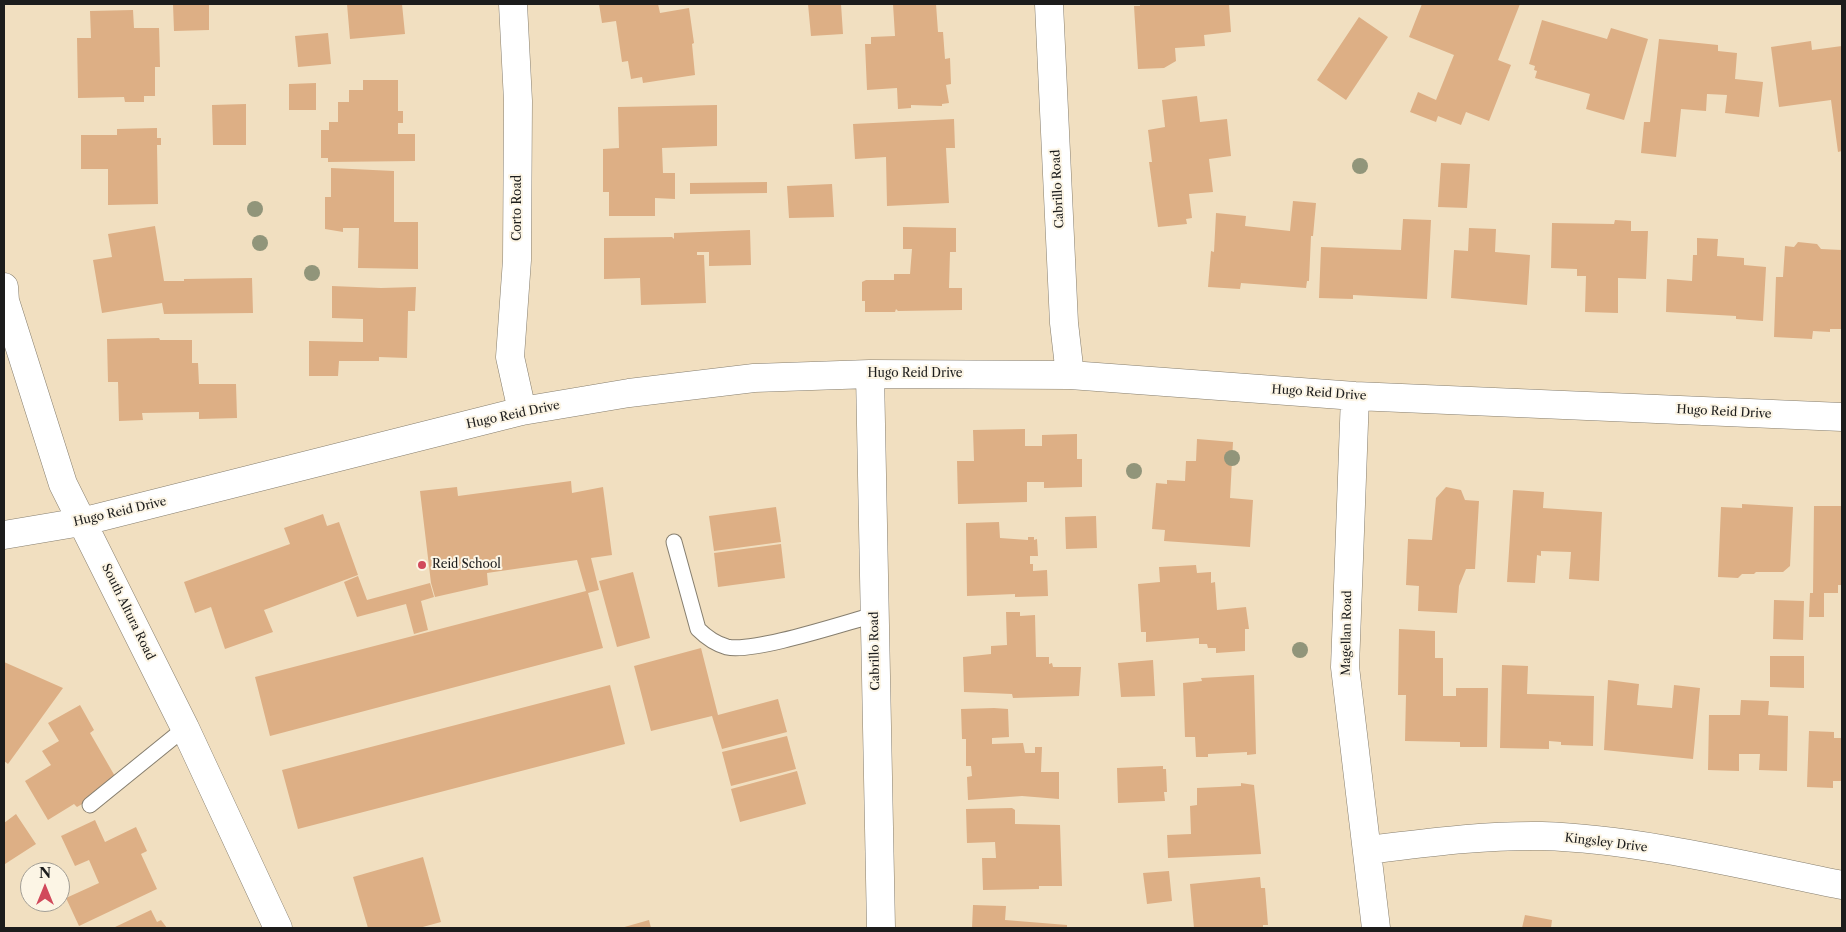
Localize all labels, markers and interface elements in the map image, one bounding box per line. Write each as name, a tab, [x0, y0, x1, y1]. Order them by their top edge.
street label: Cabrillo Road	[1049, 149, 1067, 229]
street label: Corto Road	[511, 175, 525, 241]
street label: Hugo Reid Drive	[867, 367, 963, 381]
street label: Hugo Reid Drive	[1271, 383, 1367, 403]
street label: Hugo Reid Drive	[465, 398, 561, 432]
street label: Hugo Reid Drive	[1676, 402, 1772, 422]
street label: Hugo Reid Drive	[72, 494, 168, 530]
place label: Reid School	[432, 558, 501, 572]
marker: Reid School	[416, 559, 428, 571]
street label: South Altura Road	[98, 562, 158, 662]
street label: Magellan Road	[1339, 590, 1355, 676]
street label: Cabrillo Road	[867, 611, 883, 691]
street label: Kingsley Drive	[1564, 831, 1648, 855]
north arrow	[20, 862, 70, 912]
text: N	[39, 864, 51, 882]

